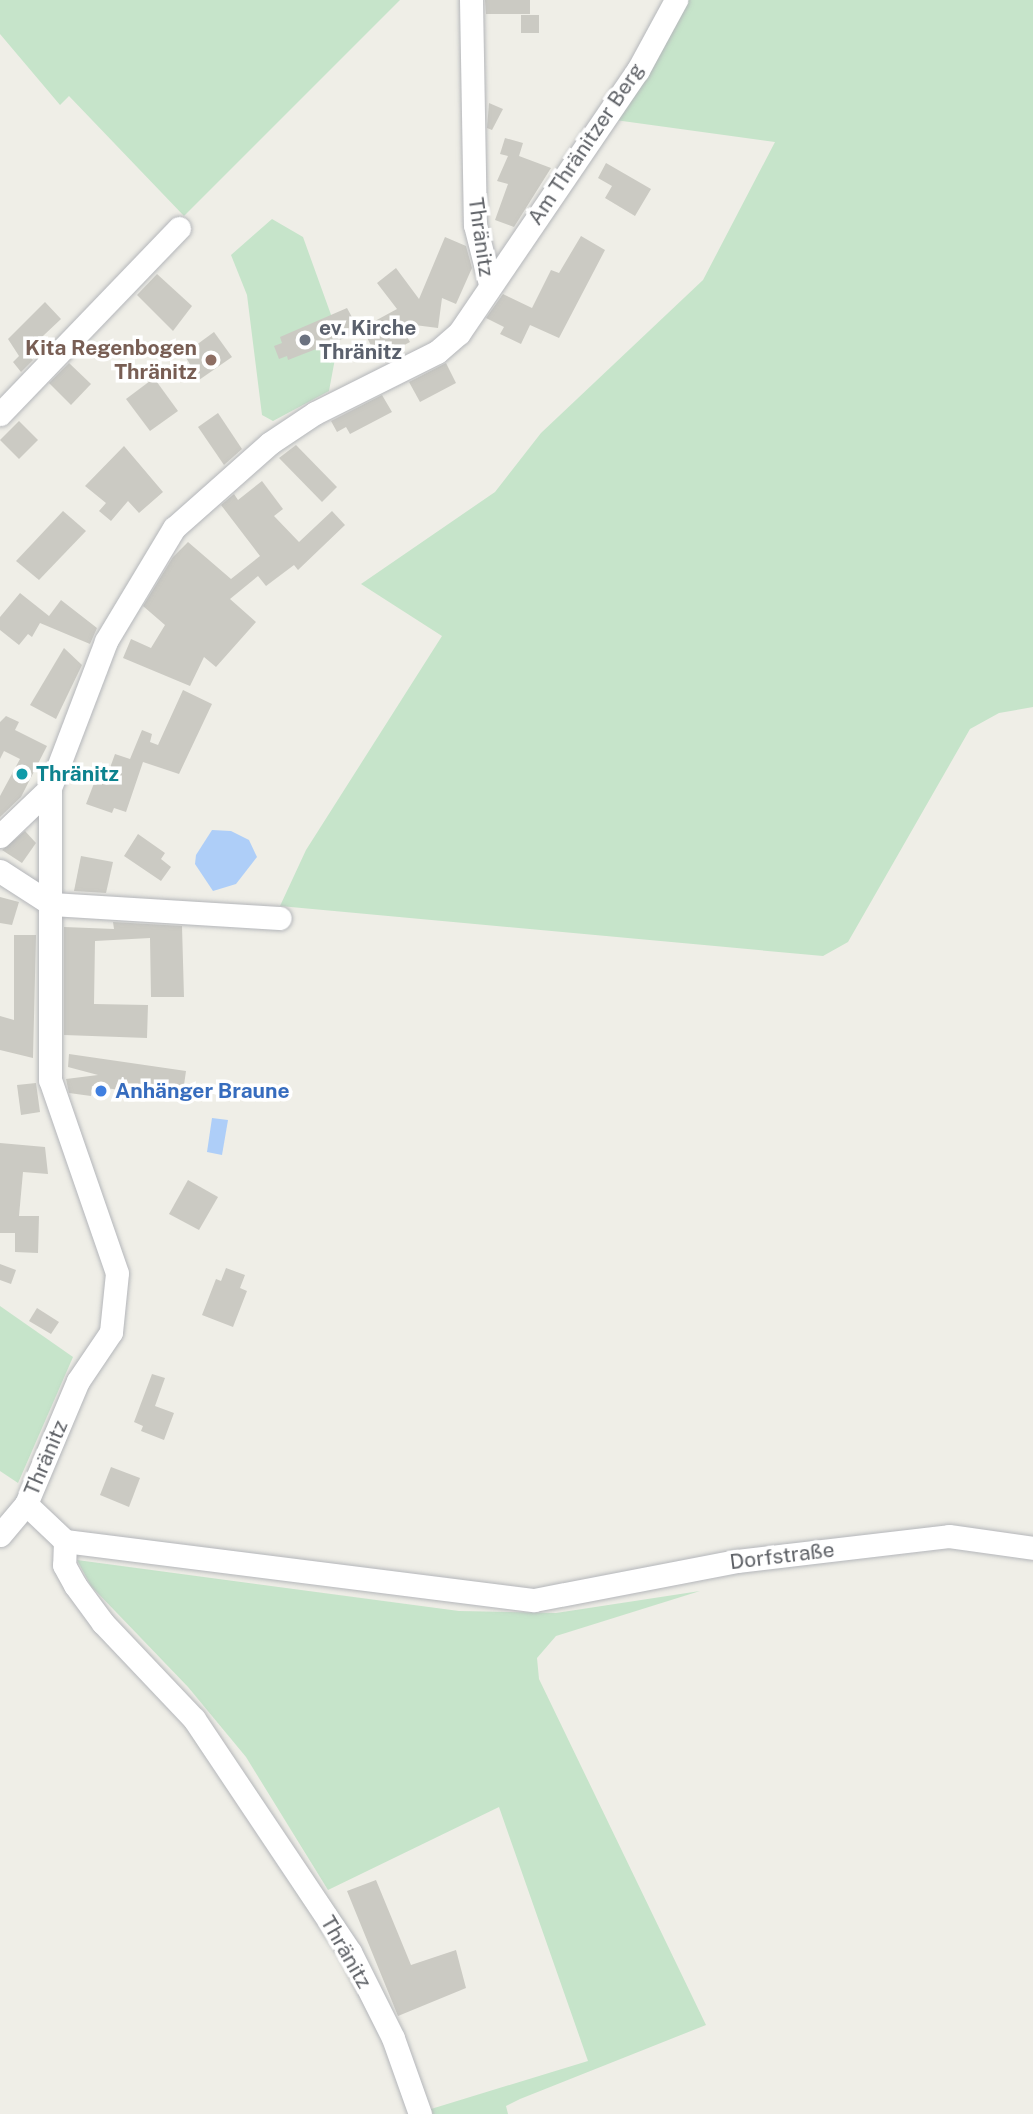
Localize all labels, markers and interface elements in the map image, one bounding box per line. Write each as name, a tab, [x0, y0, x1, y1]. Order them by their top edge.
street label: Am Thränitzer Berg	[522, 58, 650, 230]
street label: Thränitz	[463, 196, 499, 278]
place label: ev. Kirche Thränitz	[319, 315, 416, 365]
marker: ev. Kirche Thränitz	[297, 332, 313, 348]
place label: Kita Regenbogen Thränitz	[25, 335, 197, 385]
marker: Kita Regenbogen Thränitz	[203, 352, 219, 368]
place label: Thränitz	[36, 761, 119, 787]
marker: Thränitz	[14, 766, 30, 782]
place label: Anhänger Braune	[115, 1078, 290, 1104]
marker: Anhänger Braune	[93, 1083, 109, 1099]
street label: Thränitz	[19, 1416, 73, 1500]
street label: Dorfstraße	[728, 1537, 836, 1575]
street label: Thränitz	[315, 1911, 377, 1993]

